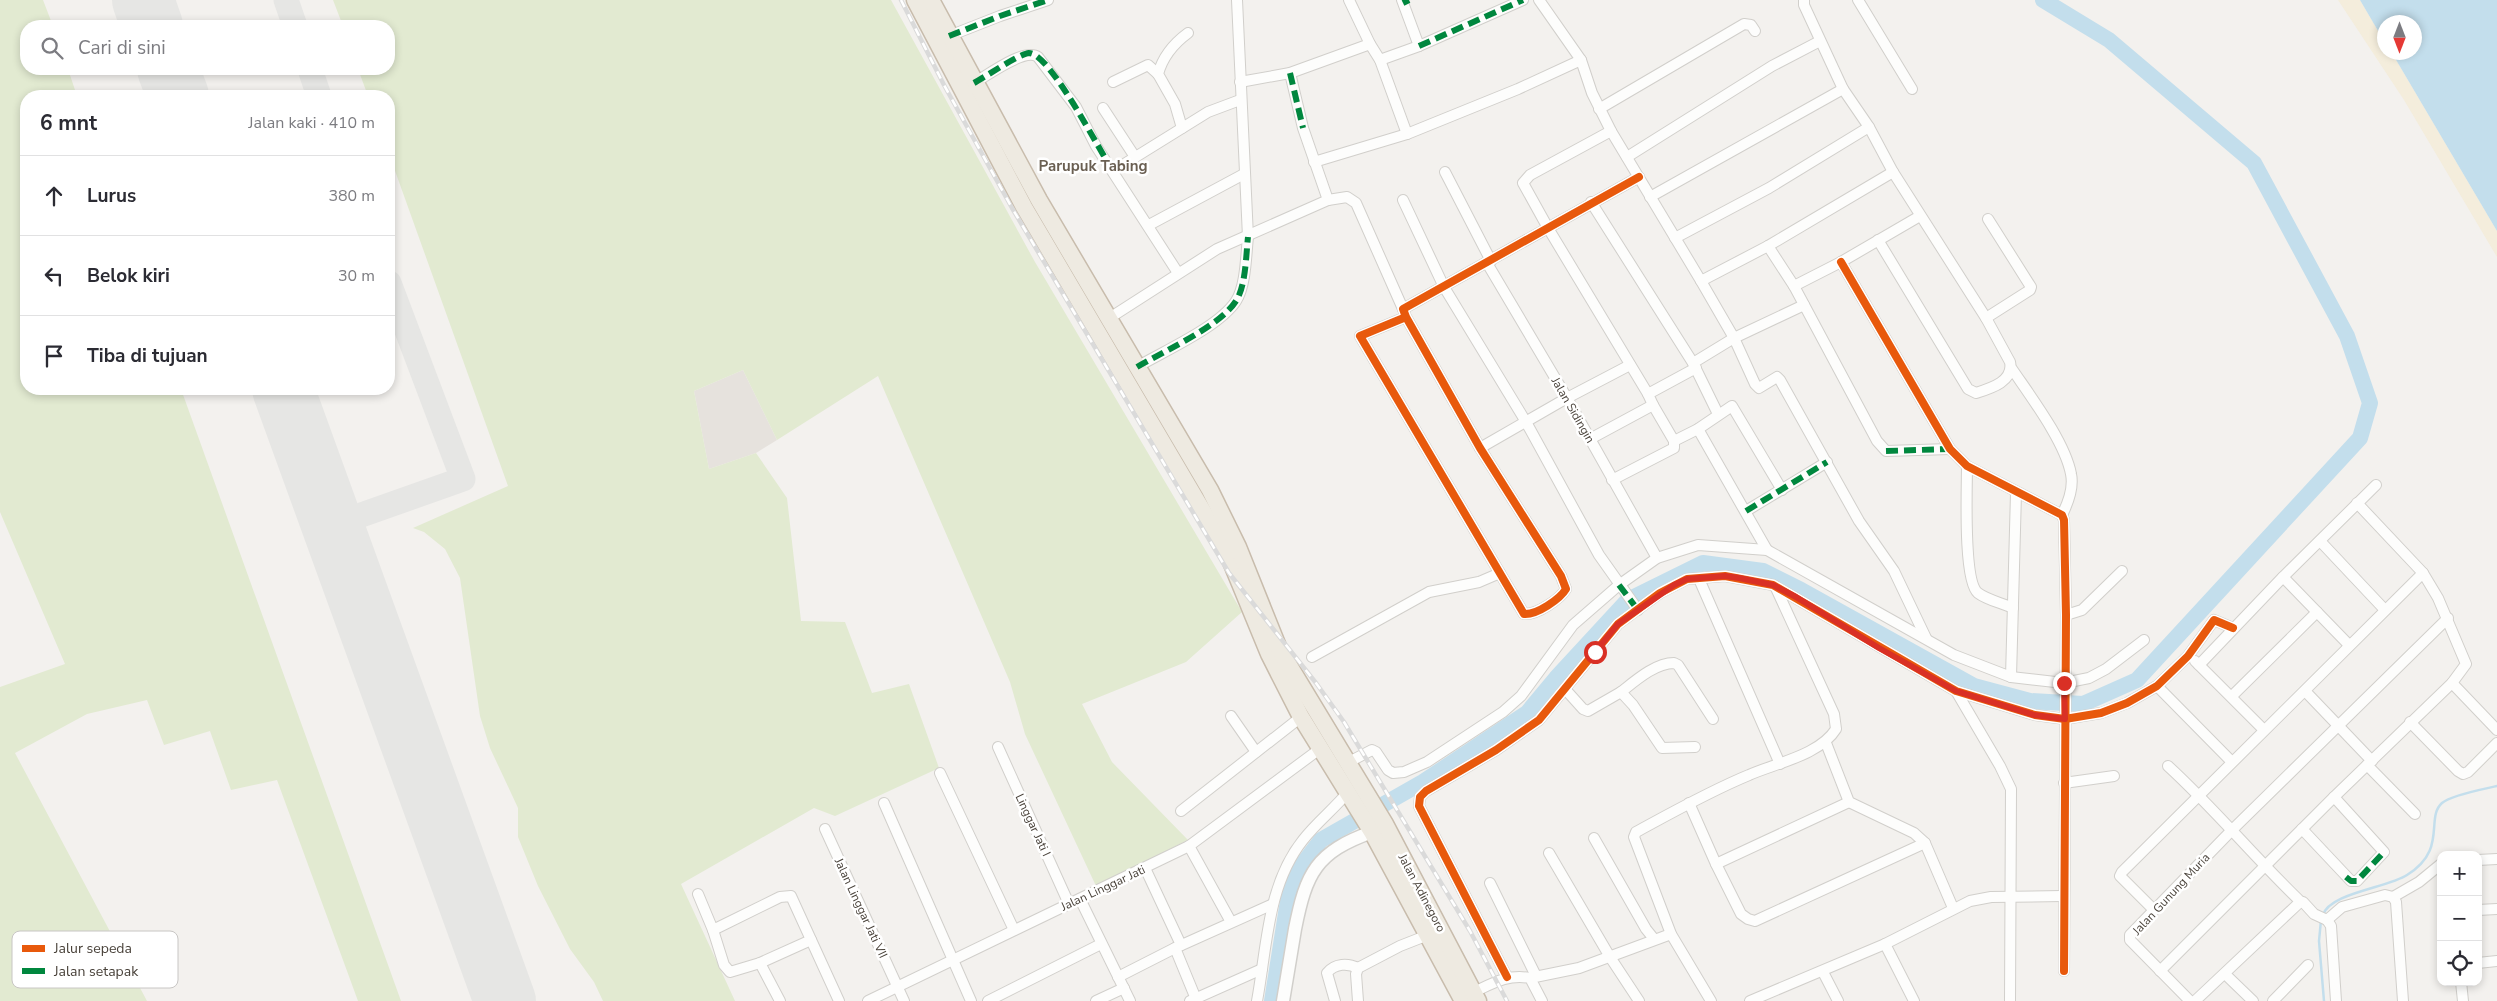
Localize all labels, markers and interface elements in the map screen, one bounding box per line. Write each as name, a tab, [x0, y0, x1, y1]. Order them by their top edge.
north arrow	[2377, 15, 2422, 60]
search box	[20, 20, 395, 75]
icon: search	[38, 34, 66, 62]
text: Cari di sini	[78, 35, 166, 61]
text: 6 mnt	[40, 109, 97, 137]
text: Jalan kaki · 410 m	[248, 112, 375, 134]
district label: Parupuk Tabing	[1039, 156, 1148, 176]
icon: ahead	[40, 182, 68, 210]
text: Lurus	[87, 183, 136, 209]
text: 380 m	[328, 185, 375, 207]
icon: left	[40, 262, 68, 290]
text: Belok kiri	[87, 263, 170, 289]
text: 30 m	[338, 265, 375, 287]
icon: arrive	[40, 342, 68, 370]
text: Tiba di tujuan	[87, 343, 208, 369]
street label: Jalan Sidingin	[1547, 373, 1598, 446]
route start	[1584, 641, 1607, 664]
route end	[2053, 672, 2076, 695]
street label: Linggar Jati I	[1012, 791, 1054, 859]
street label: Jalan Adinegoro	[1394, 850, 1449, 935]
street label: Jalan Gunung Muria	[2128, 850, 2213, 939]
map controls	[2437, 851, 2482, 986]
button: +	[2437, 851, 2482, 896]
street label: Jalan Linggar Jati VII	[830, 854, 891, 961]
street label: Jalan Linggar Jati	[1057, 861, 1148, 915]
button: −	[2437, 896, 2482, 941]
legend	[12, 931, 178, 988]
text: Jalur sepeda	[53, 939, 132, 958]
button: locate	[2437, 941, 2482, 986]
text: Jalan setapak	[53, 962, 139, 981]

